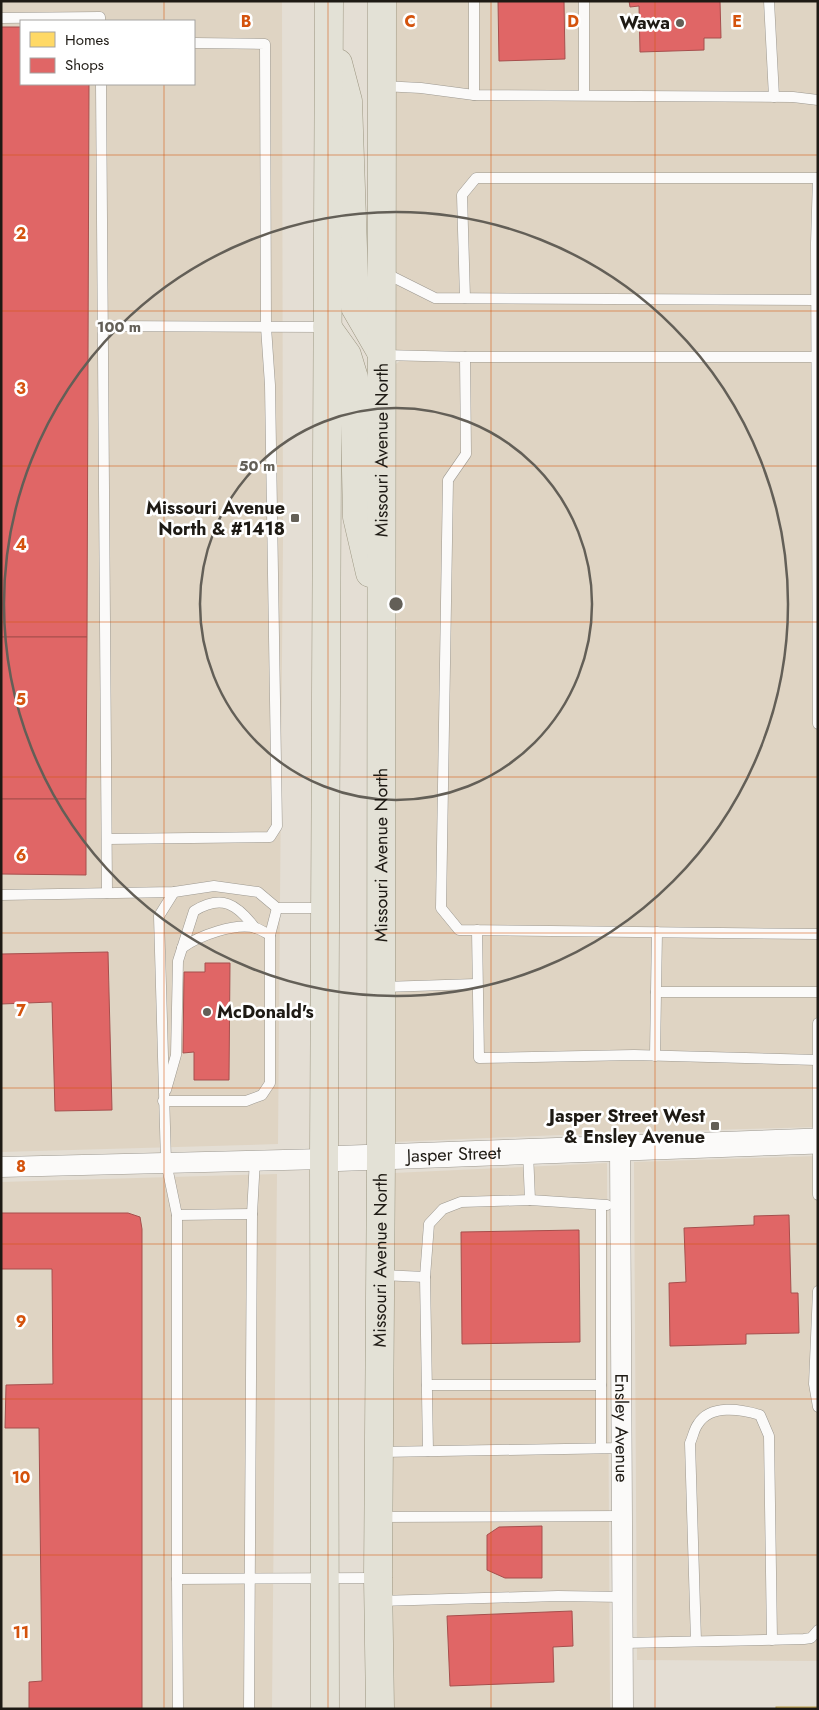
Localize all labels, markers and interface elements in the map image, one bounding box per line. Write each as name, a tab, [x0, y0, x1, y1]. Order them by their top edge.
text: B	[241, 10, 251, 33]
text: C	[404, 10, 416, 33]
text: D	[567, 10, 579, 33]
place label: Wawa	[620, 10, 670, 36]
text: E	[732, 10, 742, 33]
marker: Wawa	[674, 17, 686, 29]
legend	[20, 20, 195, 85]
text: Homes	[65, 29, 109, 51]
text: Shops	[65, 54, 104, 76]
text: 2	[16, 222, 26, 245]
text: 100 m	[97, 316, 141, 338]
street label: Missouri Avenue North	[369, 363, 395, 537]
text: 3	[16, 377, 26, 400]
text: 50 m	[239, 455, 275, 477]
place label: Missouri Avenue North & #1418	[146, 495, 285, 542]
marker: Missouri Avenue North & #1418	[289, 512, 301, 524]
text: 4	[15, 533, 27, 556]
centre of rings	[387, 595, 405, 613]
text: 5	[16, 688, 26, 711]
street label: Missouri Avenue North	[368, 768, 394, 942]
text: 6	[16, 844, 26, 867]
text: 7	[16, 999, 26, 1022]
place label: McDonald's	[217, 999, 314, 1025]
marker: McDonald's	[201, 1006, 213, 1018]
place label: Jasper Street West & Ensley Avenue	[546, 1103, 705, 1150]
marker: Jasper Street West & Ensley Avenue	[709, 1120, 721, 1132]
street label: Jasper Street	[404, 1140, 502, 1169]
text: 8	[16, 1155, 26, 1178]
street label: Missouri Avenue North	[367, 1173, 394, 1347]
text: 9	[16, 1310, 26, 1333]
street label: Ensley Avenue	[608, 1373, 635, 1483]
text: 10	[12, 1466, 30, 1489]
text: 11	[13, 1621, 29, 1644]

